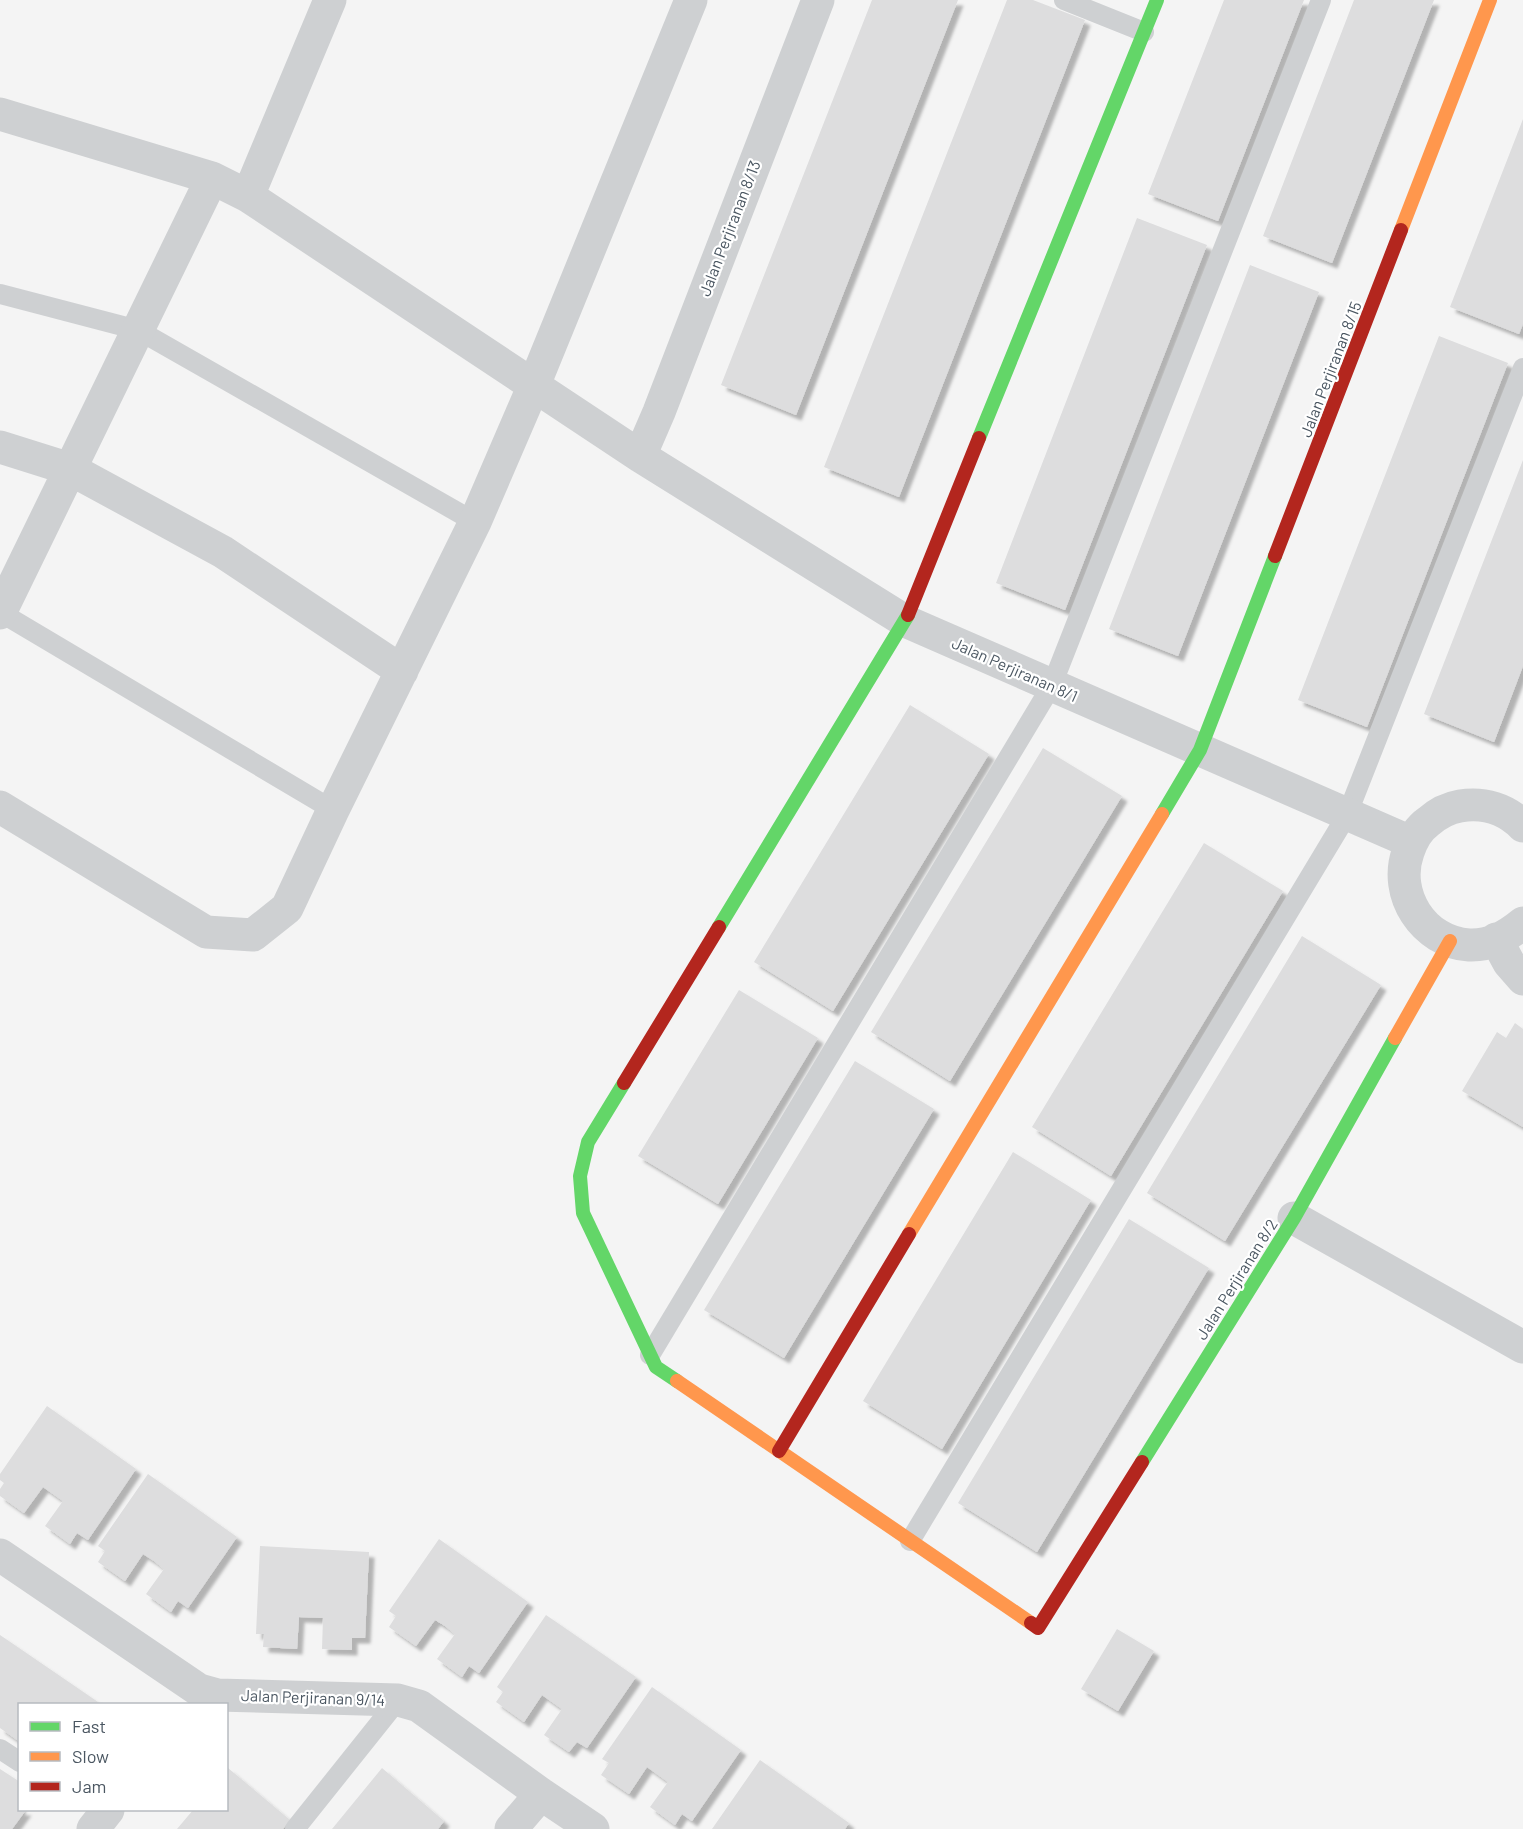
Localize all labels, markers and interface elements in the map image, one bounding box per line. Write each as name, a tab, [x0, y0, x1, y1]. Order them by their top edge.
street label: Jalan Perjiranan 8/13	[694, 157, 764, 299]
street label: Jalan Perjiranan 8/15	[1295, 298, 1365, 440]
street label: Jalan Perjiranan 8/1	[949, 633, 1081, 705]
street label: Jalan Perjiranan 8/2	[1191, 1215, 1281, 1343]
street label: Jalan Perjiranan 9/14	[241, 1685, 385, 1709]
legend	[18, 1703, 228, 1811]
text: Fast	[72, 1715, 106, 1737]
text: Slow	[72, 1745, 109, 1767]
text: Jam	[72, 1775, 106, 1797]

